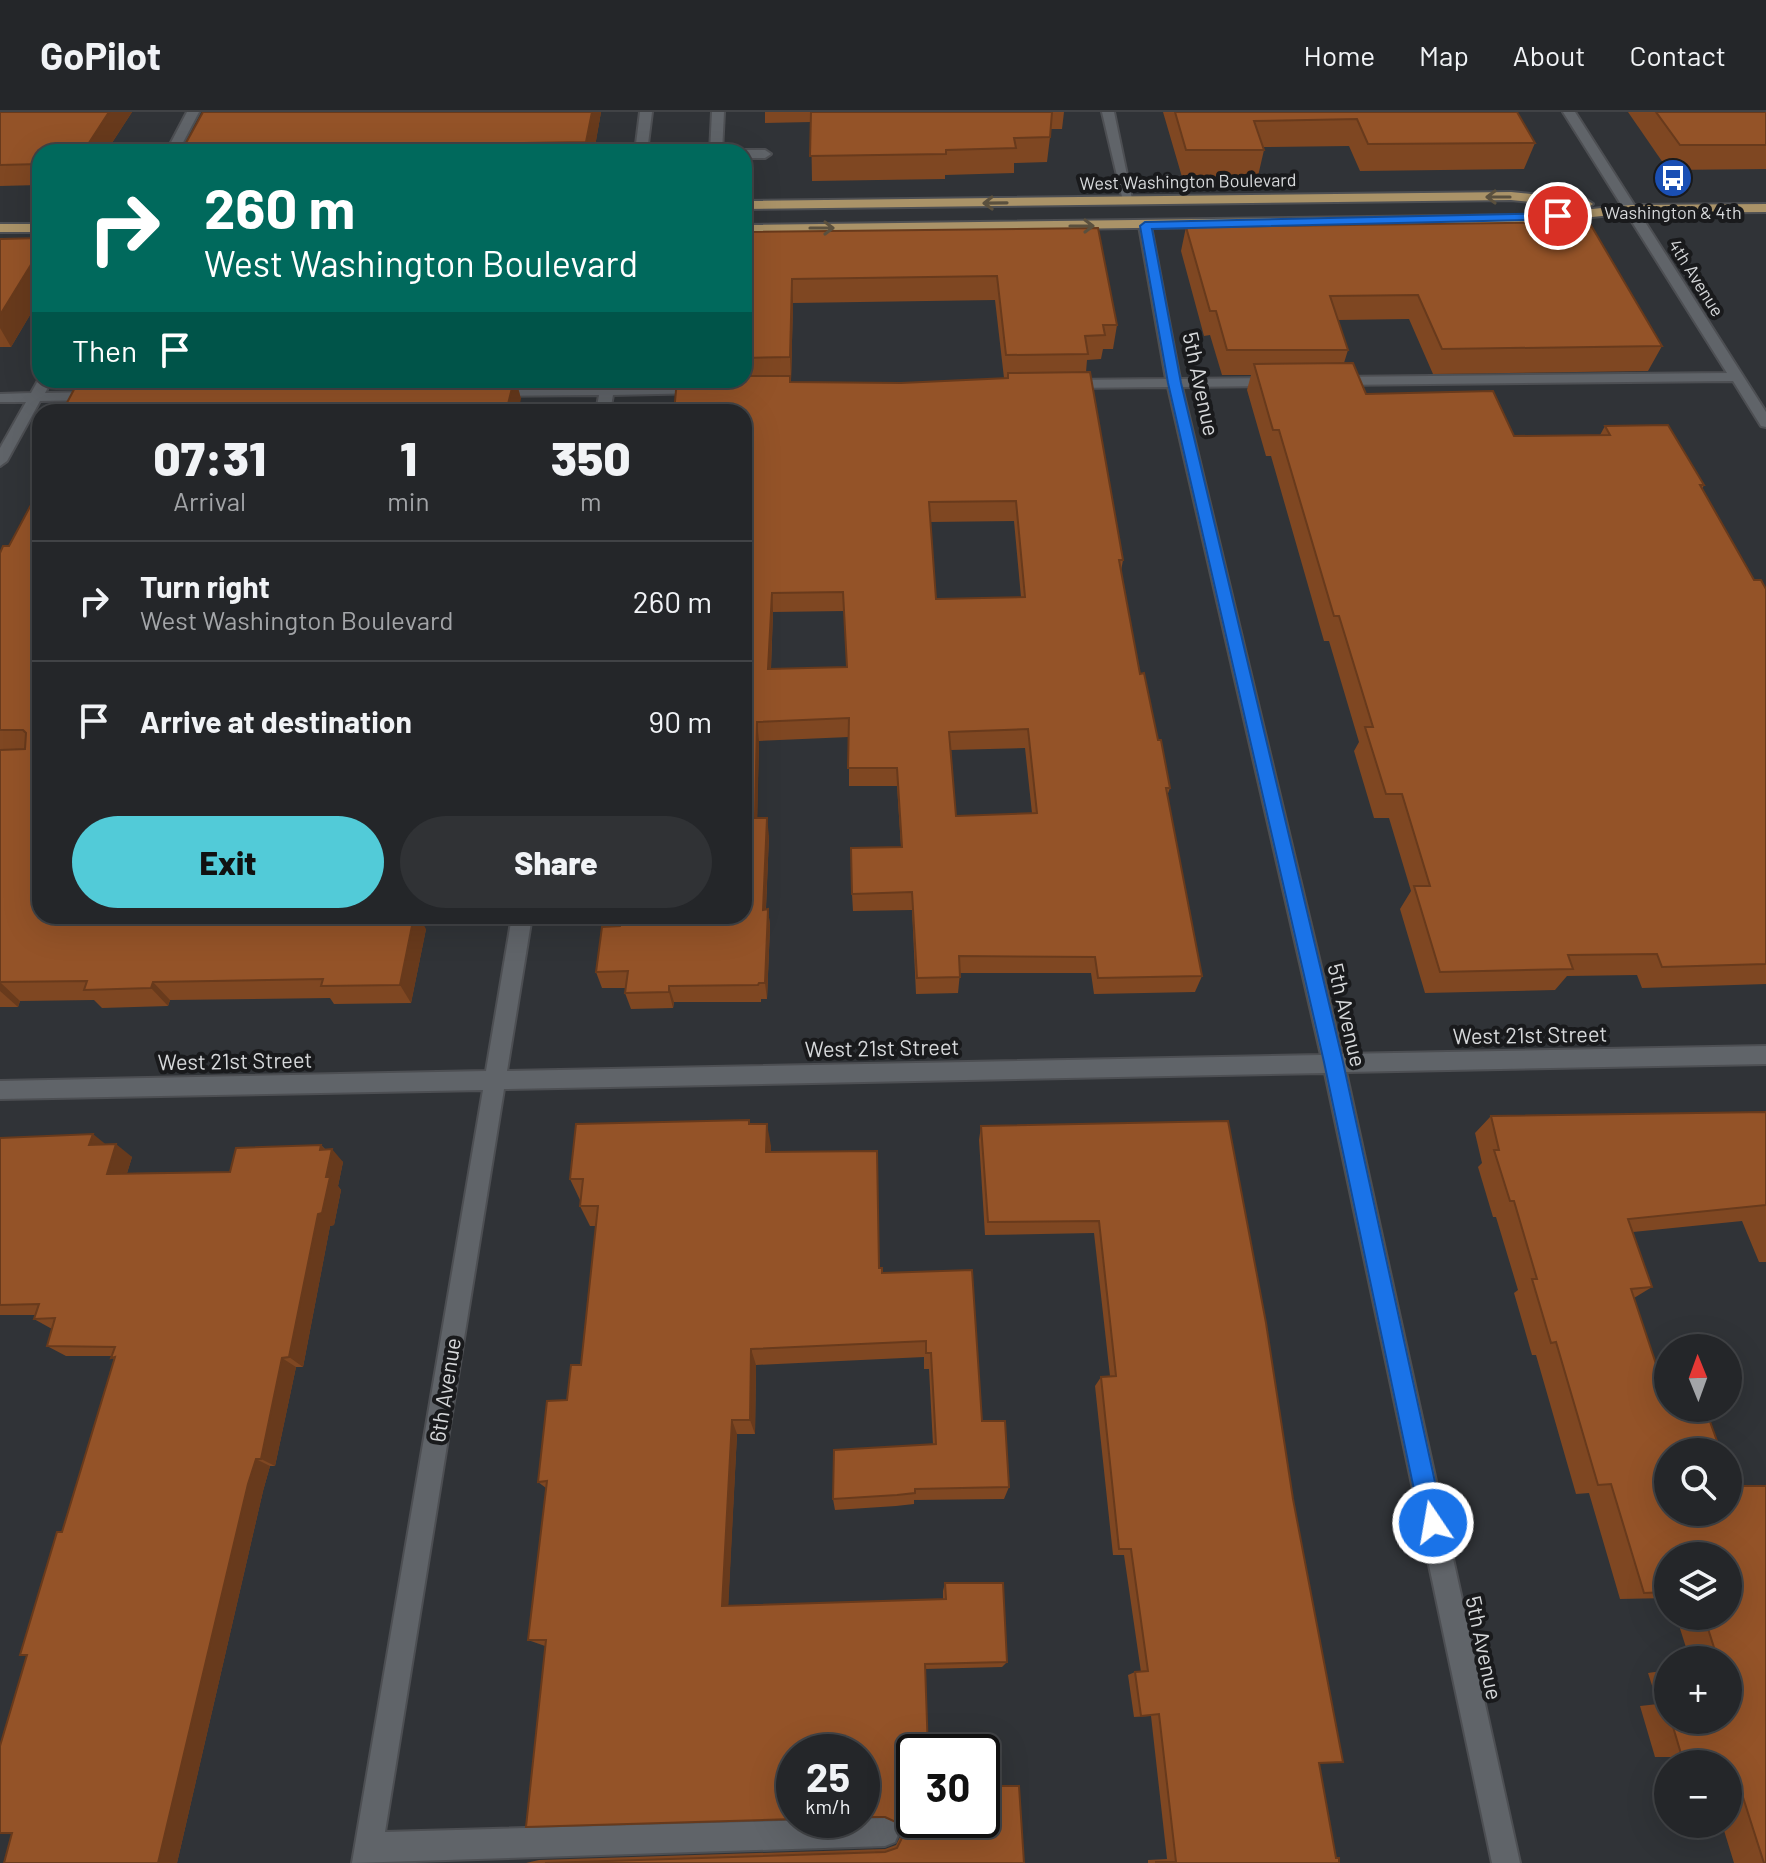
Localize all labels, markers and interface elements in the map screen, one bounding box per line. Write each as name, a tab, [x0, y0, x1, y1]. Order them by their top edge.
text: GoPilot	[40, 32, 161, 78]
text: Home	[1304, 38, 1375, 72]
text: Map	[1419, 38, 1469, 72]
text: About	[1513, 38, 1585, 72]
text: Contact	[1629, 38, 1726, 72]
bus stop icon: Washington & 4th	[1652, 157, 1694, 199]
street label: West Washington Boulevard	[1079, 168, 1297, 194]
text: 260 m	[204, 173, 355, 240]
icon: right	[72, 176, 176, 280]
pin	[1524, 182, 1592, 250]
one-way arrow	[1485, 189, 1512, 205]
icon: arrive	[1536, 194, 1580, 238]
one-way arrow	[982, 195, 1009, 211]
place label: Washington & 4th	[1604, 201, 1742, 223]
one-way arrow	[1068, 218, 1095, 234]
one-way arrow	[808, 220, 835, 236]
street label: 4th Avenue	[1664, 235, 1729, 320]
text: West Washington Boulevard	[204, 241, 638, 284]
icon: arrive	[153, 328, 197, 372]
street label: 5th Avenue	[1178, 329, 1226, 438]
text: Then	[72, 332, 137, 368]
text: 07:31	[153, 428, 266, 486]
text: 1	[400, 428, 417, 486]
text: 350	[551, 428, 631, 486]
text: Arrival	[173, 485, 246, 516]
text: min	[387, 485, 430, 516]
text: m	[580, 485, 602, 516]
text: Turn right	[140, 568, 270, 604]
icon: right	[72, 579, 116, 623]
text: 260 m	[633, 583, 712, 619]
text: West Washington Boulevard	[140, 604, 454, 635]
icon: arrive	[72, 699, 116, 743]
text: Arrive at destination	[140, 703, 412, 739]
text: 90 m	[649, 703, 712, 739]
button: Exit	[72, 816, 384, 908]
button: Share	[400, 816, 712, 908]
street label: 5th Avenue	[1323, 960, 1373, 1069]
street label: West 21st Street	[1452, 1020, 1608, 1048]
street label: West 21st Street	[804, 1033, 960, 1061]
street label: West 21st Street	[157, 1046, 313, 1074]
north arrow	[1654, 1334, 1742, 1422]
map controls	[1654, 1334, 1742, 1838]
street label: 6th Avenue	[423, 1336, 465, 1444]
button: search	[1654, 1438, 1742, 1526]
position arrow	[1391, 1481, 1475, 1565]
button: layers	[1654, 1542, 1742, 1630]
street label: 5th Avenue	[1461, 1593, 1509, 1702]
button: +	[1654, 1646, 1742, 1734]
speed limit sign: 30	[896, 1734, 1000, 1838]
button: −	[1654, 1750, 1742, 1838]
text: 25	[806, 1752, 850, 1800]
text: km/h	[805, 1794, 851, 1818]

